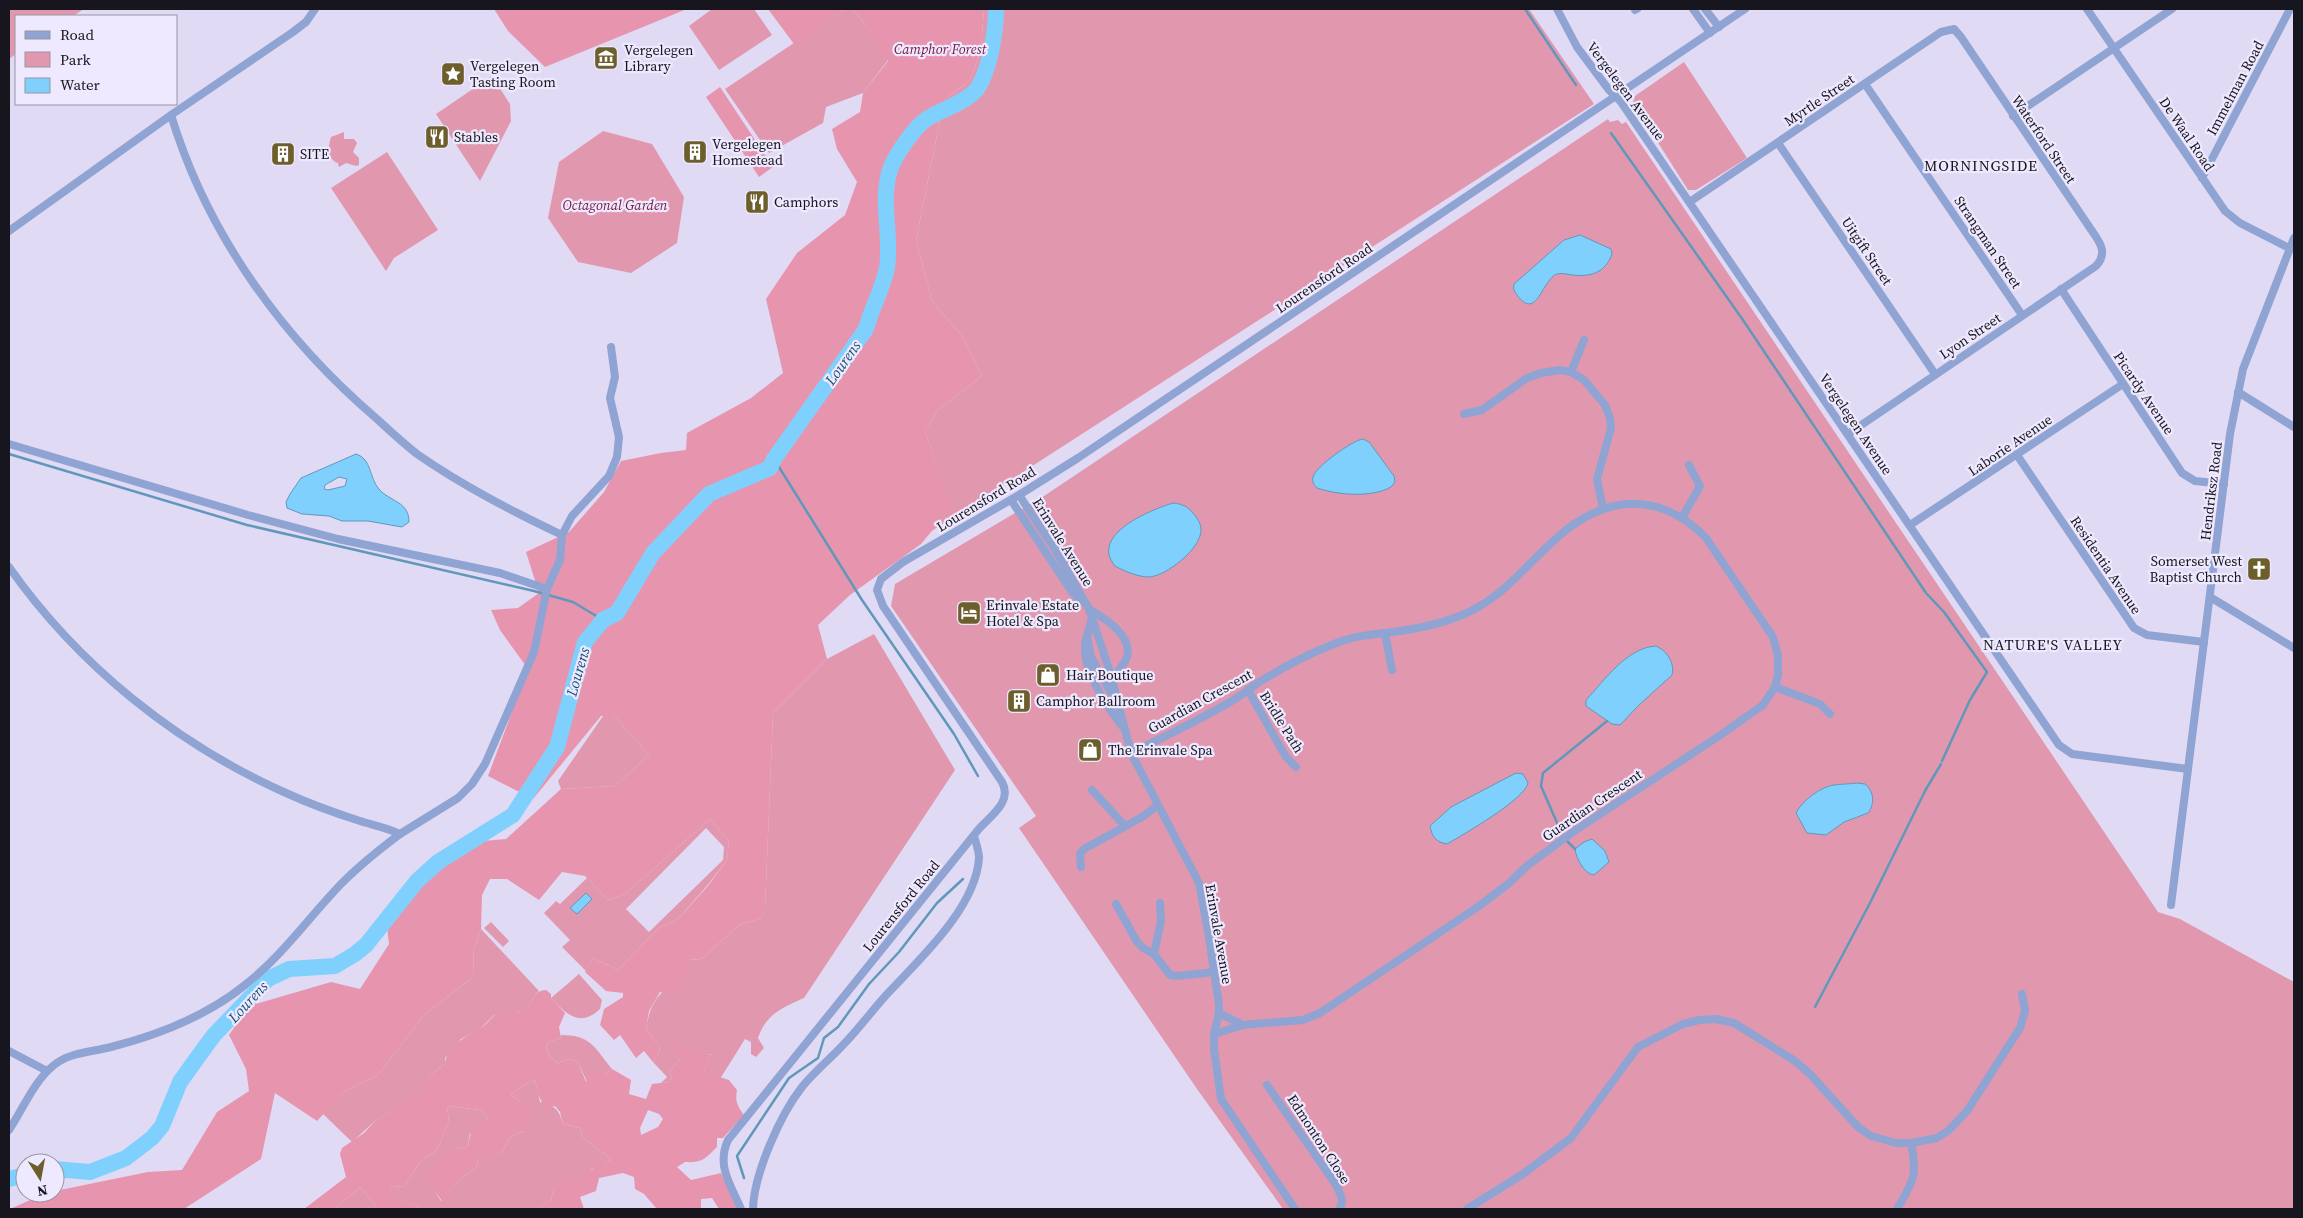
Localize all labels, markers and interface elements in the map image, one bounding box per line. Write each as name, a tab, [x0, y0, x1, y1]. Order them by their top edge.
legend	[15, 15, 178, 105]
text: Road	[60, 24, 94, 45]
street label: Immelman Road	[2202, 37, 2268, 139]
street label: Vergelegen Avenue	[1582, 38, 1670, 144]
park label: Camphor Forest	[894, 39, 988, 59]
place label: Vergelegen Library	[624, 40, 694, 76]
museum icon: Vergelegen Library	[593, 45, 619, 71]
text: Park	[60, 49, 92, 70]
place label: Vergelegen Tasting Room	[470, 56, 556, 92]
place icon: Vergelegen Tasting Room	[440, 61, 466, 87]
street label: Myrtle Street	[1780, 69, 1858, 131]
text: Water	[60, 74, 101, 95]
street label: Waterford Street	[2007, 91, 2081, 188]
street label: De Waal Road	[2155, 93, 2219, 175]
restaurant icon: Stables	[424, 124, 450, 150]
place label: Stables	[454, 127, 498, 147]
place label: Vergelegen Homestead	[712, 134, 783, 170]
building icon: Vergelegen Homestead	[682, 139, 708, 165]
building icon: SITE	[270, 141, 296, 167]
place label: SITE	[300, 144, 329, 164]
district label: MORNINGSIDE	[1924, 155, 2038, 176]
restaurant icon: Camphors	[744, 189, 770, 215]
place label: Camphors	[774, 192, 838, 212]
street label: Strangman Street	[1950, 192, 2027, 293]
park label: Octagonal Garden	[563, 195, 668, 215]
street label: Uitgift Street	[1837, 213, 1897, 290]
street label: Lourensford Road	[1272, 238, 1376, 318]
street label: Lyon Street	[1935, 308, 2005, 364]
water label: Lourens	[819, 336, 866, 390]
street label: Picardy Avenue	[2109, 347, 2179, 439]
street label: Vergelegen Avenue	[1815, 369, 1897, 479]
street label: Laborie Avenue	[1964, 409, 2056, 481]
street label: Hendriksz Road	[2195, 440, 2227, 542]
street label: Lourensford Road	[933, 461, 1039, 537]
street label: Erinvale Avenue	[1028, 494, 1098, 590]
street label: Residentia Avenue	[2066, 512, 2146, 618]
place label: Somerset West Baptist Church	[2150, 551, 2242, 587]
church icon: Somerset West Baptist Church	[2246, 556, 2272, 582]
place label: Erinvale Estate Hotel & Spa	[986, 595, 1079, 631]
hotel icon: Erinvale Estate Hotel & Spa	[956, 600, 982, 626]
district label: NATURE'S VALLEY	[1983, 634, 2123, 655]
water label: Lourens	[560, 644, 595, 700]
shop icon: Hair Boutique	[1035, 662, 1061, 688]
street label: Guardian Crescent	[1144, 664, 1256, 738]
place label: Hair Boutique	[1066, 665, 1153, 685]
street label: Bridle Path	[1255, 687, 1309, 757]
building icon: Camphor Ballroom	[1006, 688, 1032, 714]
place label: Camphor Ballroom	[1036, 691, 1156, 711]
shop icon: The Erinvale Spa	[1077, 737, 1103, 763]
place label: The Erinvale Spa	[1108, 740, 1214, 760]
street label: Guardian Crescent	[1538, 764, 1646, 846]
street label: Lourensford Road	[858, 856, 944, 956]
street label: Erinvale Avenue	[1200, 882, 1238, 986]
water label: Lourens	[222, 976, 273, 1028]
street label: Edmonton Close	[1283, 1090, 1355, 1188]
north arrow	[15, 1153, 65, 1203]
text: N	[36, 1180, 49, 1202]

